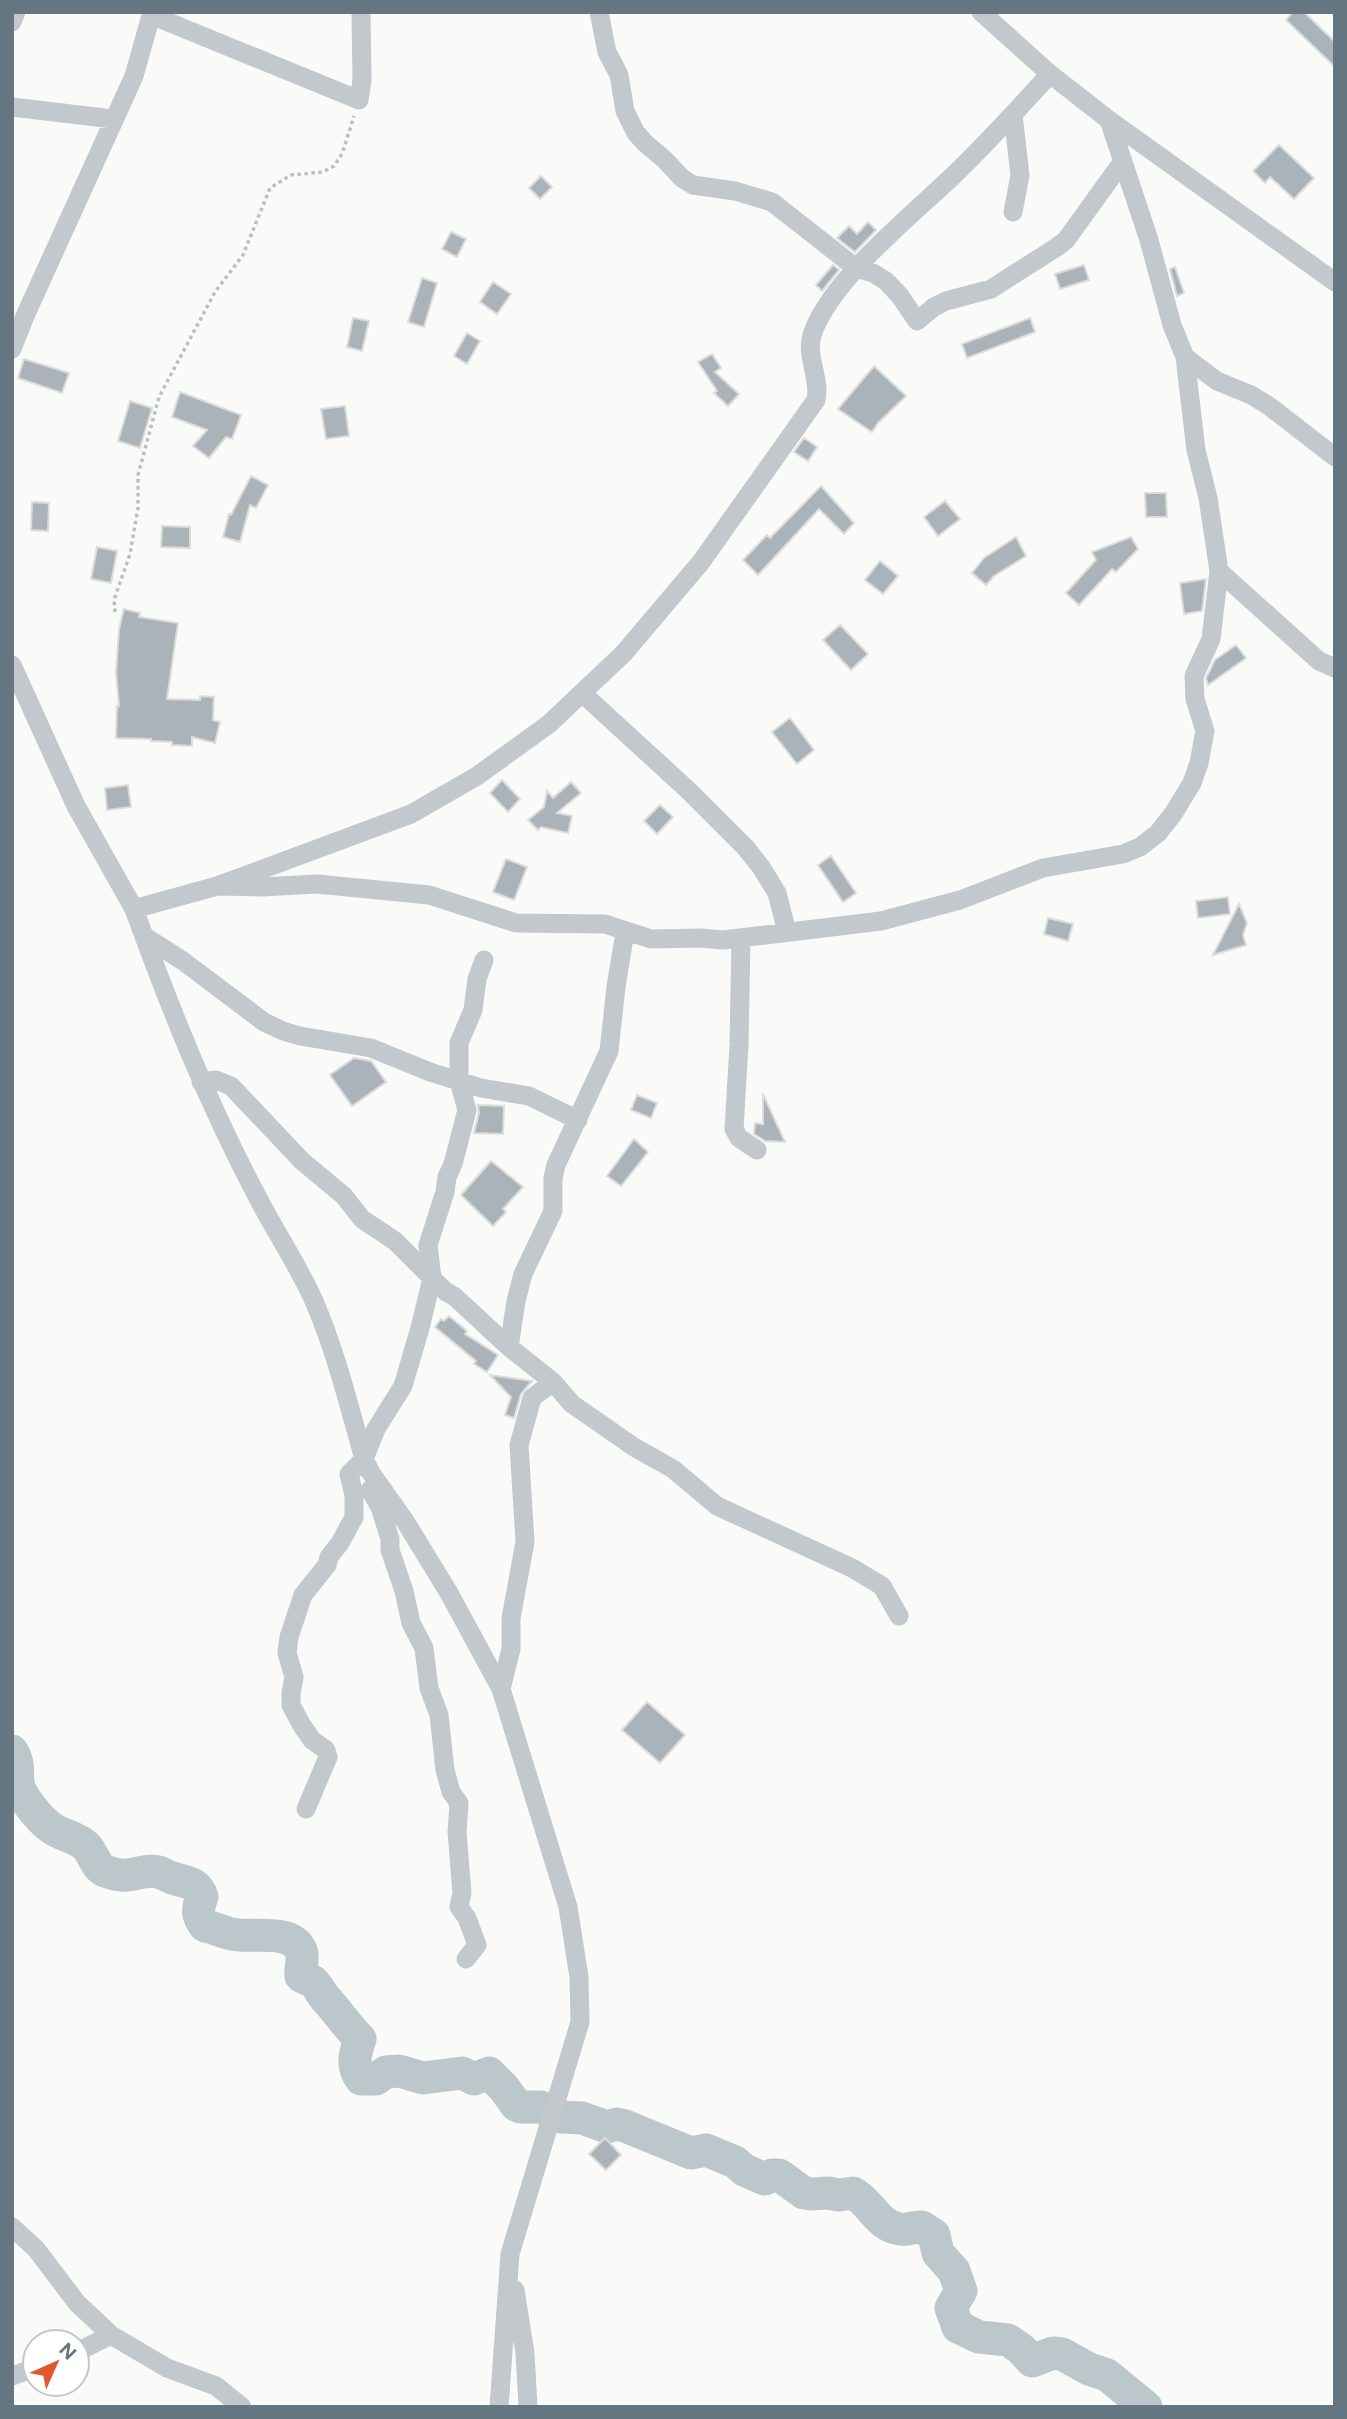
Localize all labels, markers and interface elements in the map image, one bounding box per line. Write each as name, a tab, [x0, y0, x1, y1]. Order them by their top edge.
north arrow	[21, 2328, 91, 2398]
text: N	[54, 2338, 81, 2365]

